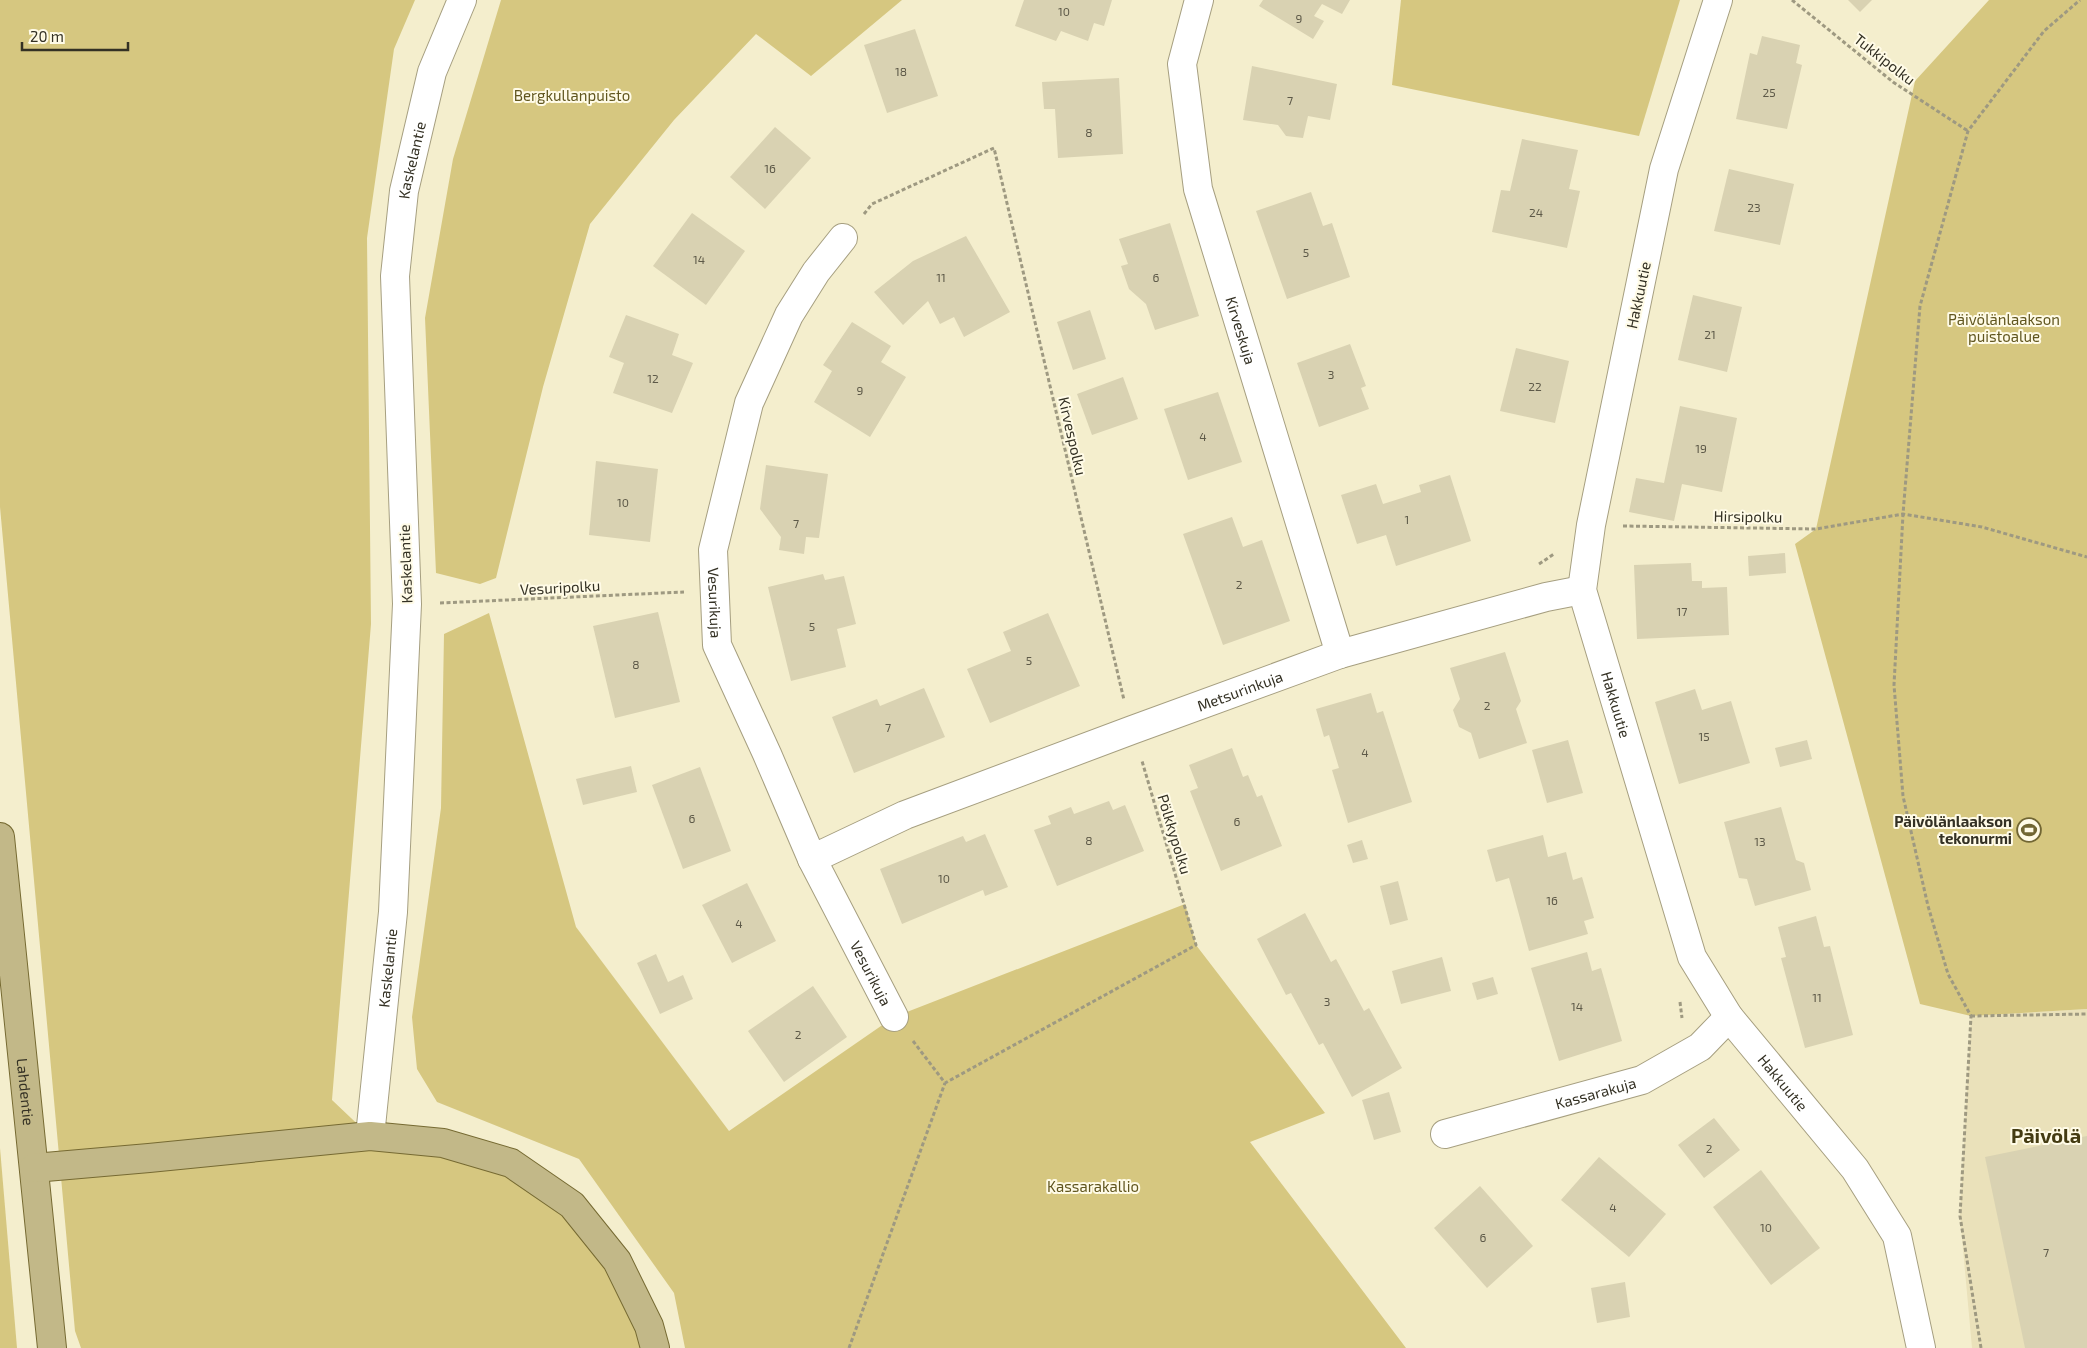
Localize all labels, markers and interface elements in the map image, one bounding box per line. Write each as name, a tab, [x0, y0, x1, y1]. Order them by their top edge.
house number: 10	[1058, 4, 1070, 18]
house number: 9	[1296, 11, 1303, 25]
scale bar	[22, 20, 129, 52]
text: 20 m	[30, 27, 64, 45]
street label: Tukkipolku	[1851, 30, 1919, 88]
house number: 18	[895, 64, 907, 78]
house number: 25	[1762, 85, 1776, 99]
park label: Bergkullanpuisto	[514, 86, 630, 104]
house number: 7	[1287, 93, 1293, 107]
street label: Kaskelantie	[394, 119, 429, 200]
house number: 8	[1085, 125, 1093, 139]
house number: 16	[764, 161, 776, 175]
house number: 23	[1747, 200, 1761, 214]
house number: 24	[1529, 205, 1543, 219]
house number: 5	[1303, 245, 1309, 259]
house number: 14	[693, 252, 705, 266]
street label: Hakkuutie	[1622, 260, 1654, 330]
house number: 11	[936, 270, 946, 284]
house number: 6	[1153, 270, 1160, 284]
street label: Kirveskuja	[1222, 294, 1260, 367]
park label: Päivölänlaakson puistoalue	[1948, 310, 2060, 345]
house number: 21	[1704, 327, 1716, 341]
house number: 3	[1328, 367, 1334, 381]
house number: 12	[647, 371, 659, 385]
house number: 22	[1528, 379, 1542, 393]
house number: 9	[857, 383, 864, 397]
street label: Kirvespolku	[1055, 395, 1091, 477]
house number: 4	[1199, 429, 1207, 443]
house number: 19	[1695, 441, 1707, 455]
house number: 10	[617, 495, 629, 509]
street label: Hirsipolku	[1713, 506, 1783, 526]
house number: 1	[1405, 512, 1409, 526]
house number: 7	[793, 516, 799, 530]
street label: Kaskelantie	[395, 524, 415, 604]
street label: Vesurikuja	[705, 567, 726, 639]
street label: Vesuripolku	[519, 576, 601, 598]
house number: 2	[1236, 577, 1243, 591]
house number: 17	[1677, 604, 1687, 618]
house number: 5	[809, 619, 815, 633]
house number: 5	[1026, 653, 1032, 667]
house number: 8	[632, 657, 640, 671]
street label: Metsurinkuja	[1194, 667, 1285, 714]
street label: Hakkuutie	[1598, 669, 1635, 740]
house number: 2	[1484, 698, 1491, 712]
house number: 7	[885, 720, 891, 734]
house number: 15	[1698, 729, 1710, 743]
house number: 4	[1361, 745, 1369, 759]
street label: Pölkkypolku	[1154, 792, 1196, 876]
house number: 6	[689, 811, 696, 825]
place label: Päivölänlaakson tekonurmi	[1894, 812, 2012, 847]
house number: 6	[1234, 814, 1241, 828]
sports icon: Päivölänlaakson tekonurmi	[2016, 817, 2042, 843]
house number: 8	[1085, 833, 1093, 847]
house number: 13	[1754, 834, 1766, 848]
house number: 10	[938, 871, 950, 885]
house number: 16	[1546, 893, 1558, 907]
house number: 4	[735, 916, 743, 930]
street label: Kaskelantie	[374, 928, 400, 1008]
street label: Vesurikuja	[847, 938, 896, 1009]
house number: 11	[1812, 990, 1822, 1004]
house number: 3	[1324, 994, 1330, 1008]
house number: 14	[1571, 999, 1583, 1013]
house number: 2	[795, 1027, 802, 1041]
street label: Hakkuutie	[1755, 1050, 1812, 1114]
street label: Lahdentie	[14, 1057, 38, 1126]
street label: Kassarakuja	[1553, 1073, 1638, 1112]
district label: Päivölä	[2011, 1123, 2081, 1147]
house number: 2	[1706, 1141, 1713, 1155]
park label: Kassarakallio	[1047, 1177, 1139, 1195]
house number: 4	[1609, 1200, 1617, 1214]
house number: 10	[1760, 1220, 1772, 1234]
house number: 6	[1480, 1230, 1487, 1244]
house number: 7	[2043, 1245, 2049, 1259]

